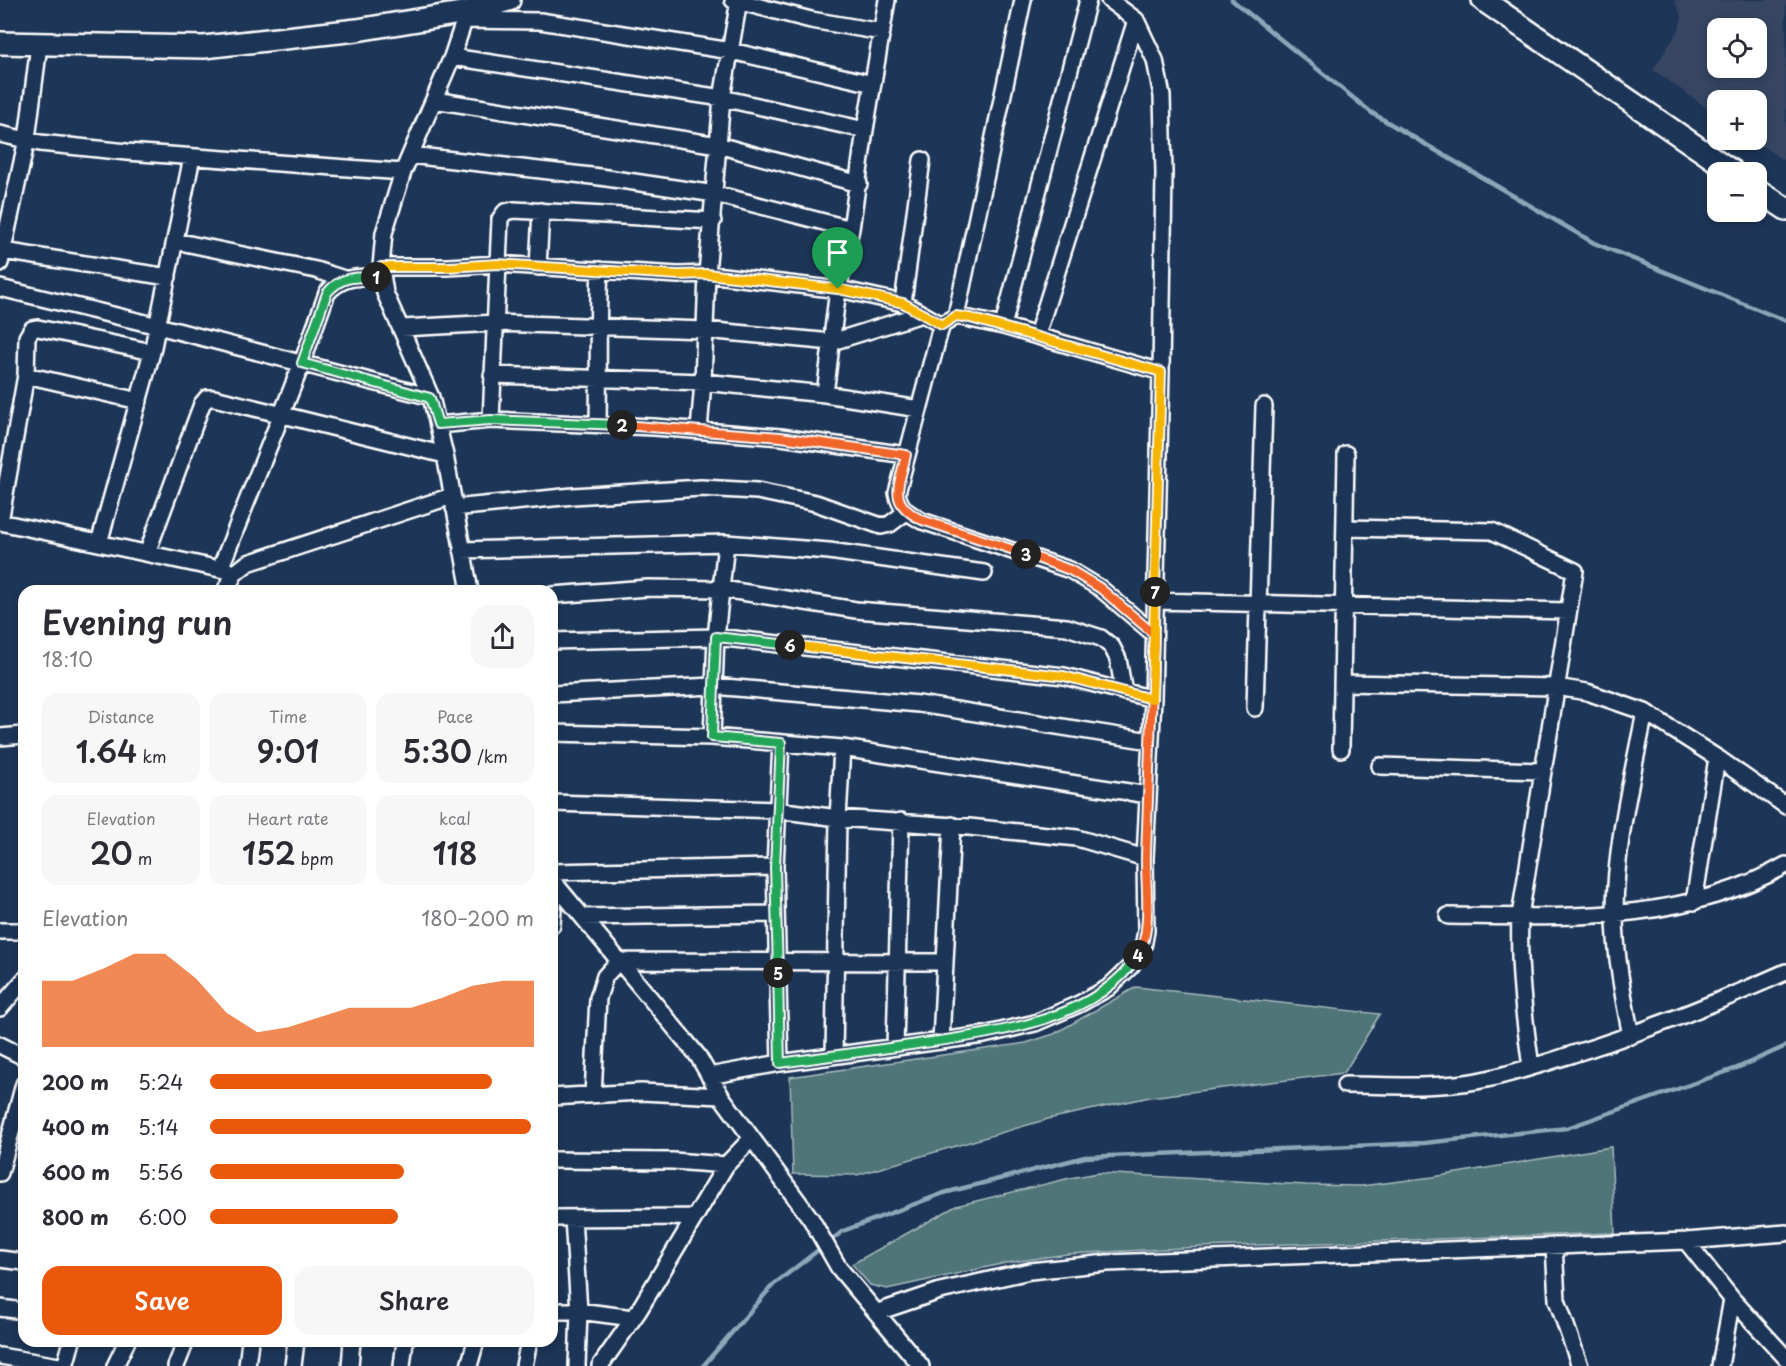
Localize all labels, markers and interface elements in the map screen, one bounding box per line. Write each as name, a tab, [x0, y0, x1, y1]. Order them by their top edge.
map controls	[1707, 18, 1767, 222]
button: locate	[1707, 18, 1767, 78]
button: +	[1707, 90, 1767, 150]
button: −	[1707, 162, 1767, 222]
pin	[812, 227, 863, 289]
icon: arrive	[821, 236, 854, 269]
pin: 1	[361, 262, 391, 292]
text: 1	[372, 265, 380, 289]
pin: 2	[607, 410, 637, 440]
text: 2	[616, 413, 628, 437]
pin: 3	[1011, 539, 1041, 569]
text: 3	[1021, 542, 1031, 566]
pin: 7	[1140, 577, 1170, 607]
text: 7	[1150, 580, 1160, 604]
text: Evening run	[42, 596, 233, 646]
button: share	[471, 605, 534, 668]
pin: 6	[775, 630, 805, 660]
text: 6	[784, 633, 796, 657]
text: 18:10	[42, 644, 93, 674]
text: Distance	[87, 704, 155, 728]
text: Time	[269, 704, 307, 728]
text: Pace	[437, 704, 473, 728]
text: 1.64	[76, 728, 137, 773]
text: 9:01	[257, 728, 319, 773]
text: 5:30	[402, 728, 472, 773]
text: km	[137, 744, 166, 768]
text: /km	[472, 744, 508, 768]
text: Elevation	[86, 806, 156, 830]
text: Heart rate	[248, 806, 328, 830]
text: kcal	[439, 806, 471, 830]
text: 20	[90, 830, 133, 875]
text: 152	[242, 830, 296, 875]
text: 118	[432, 830, 478, 875]
text: m	[133, 846, 152, 870]
text: bpm	[296, 846, 334, 870]
text: Elevation	[42, 903, 128, 933]
text: 180–200 m	[421, 903, 534, 933]
pin: 4	[1123, 940, 1153, 970]
text: 4	[1133, 943, 1143, 967]
pin: 5	[763, 958, 793, 988]
text: 5	[773, 961, 783, 985]
text: 200 m	[42, 1067, 109, 1097]
text: 5:24	[138, 1067, 183, 1097]
text: 400 m	[42, 1112, 110, 1142]
text: 5:14	[138, 1112, 179, 1142]
text: 600 m	[42, 1157, 110, 1187]
text: 5:56	[138, 1157, 183, 1187]
text: 800 m	[42, 1202, 109, 1232]
text: 6:00	[138, 1202, 187, 1232]
button: Save	[42, 1266, 282, 1335]
button: Share	[294, 1266, 534, 1335]

